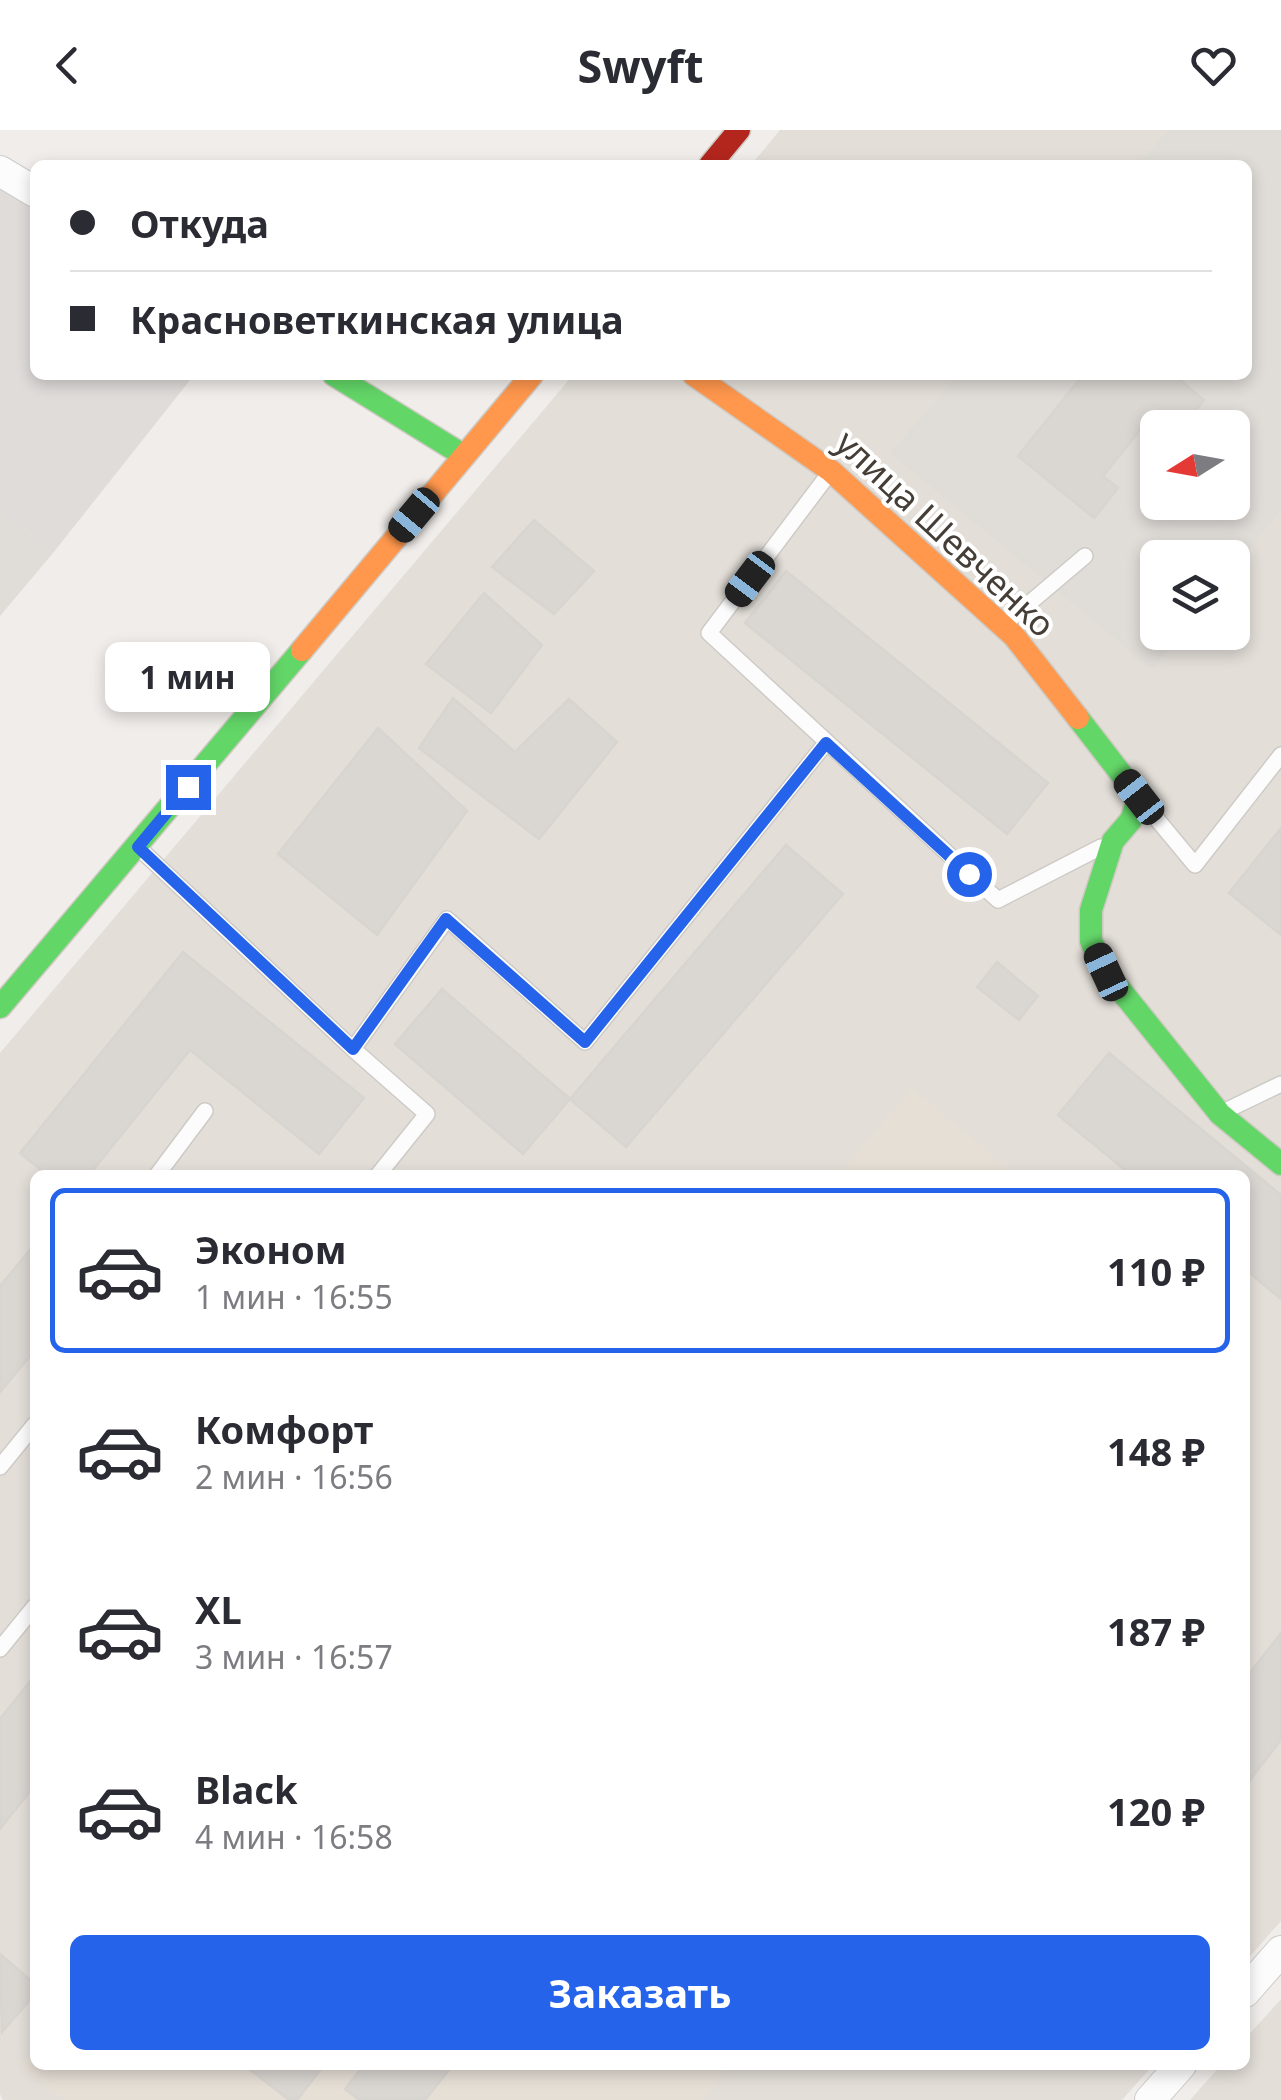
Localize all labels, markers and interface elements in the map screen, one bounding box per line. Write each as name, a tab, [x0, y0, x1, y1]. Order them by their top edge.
text: Swyft	[578, 35, 703, 96]
icon: back	[40, 38, 95, 93]
icon: heart	[1186, 38, 1241, 93]
text: Откуда	[130, 197, 269, 249]
text: Красноветкинская улица	[130, 293, 624, 345]
north arrow	[1140, 410, 1250, 520]
map controls	[1140, 410, 1250, 650]
street label: улица Шевченко	[826, 419, 1066, 647]
car	[383, 482, 445, 548]
button: layers	[1140, 540, 1250, 650]
car	[720, 546, 780, 612]
callout: 1 мин	[106, 642, 270, 712]
text: 1 мин	[140, 655, 235, 698]
car	[1109, 764, 1169, 830]
route end	[166, 765, 211, 810]
route start	[947, 852, 992, 897]
car	[1080, 938, 1132, 1006]
text: Эконом	[195, 1223, 347, 1275]
icon: car	[75, 1226, 165, 1316]
text: 110 ₽	[1107, 1245, 1205, 1297]
text: 1 мин · 16:55	[195, 1275, 393, 1318]
text: Комфорт	[195, 1403, 373, 1455]
icon: car	[75, 1406, 165, 1496]
text: 148 ₽	[1107, 1425, 1205, 1477]
text: 2 мин · 16:56	[195, 1455, 393, 1498]
text: XL	[195, 1583, 242, 1635]
icon: car	[75, 1586, 165, 1676]
text: 187 ₽	[1107, 1605, 1205, 1657]
text: 3 мин · 16:57	[195, 1635, 393, 1678]
text: Black	[195, 1763, 298, 1815]
icon: car	[75, 1766, 165, 1856]
text: 120 ₽	[1107, 1785, 1205, 1837]
text: 4 мин · 16:58	[195, 1815, 393, 1858]
button: Заказать	[70, 1935, 1210, 2050]

